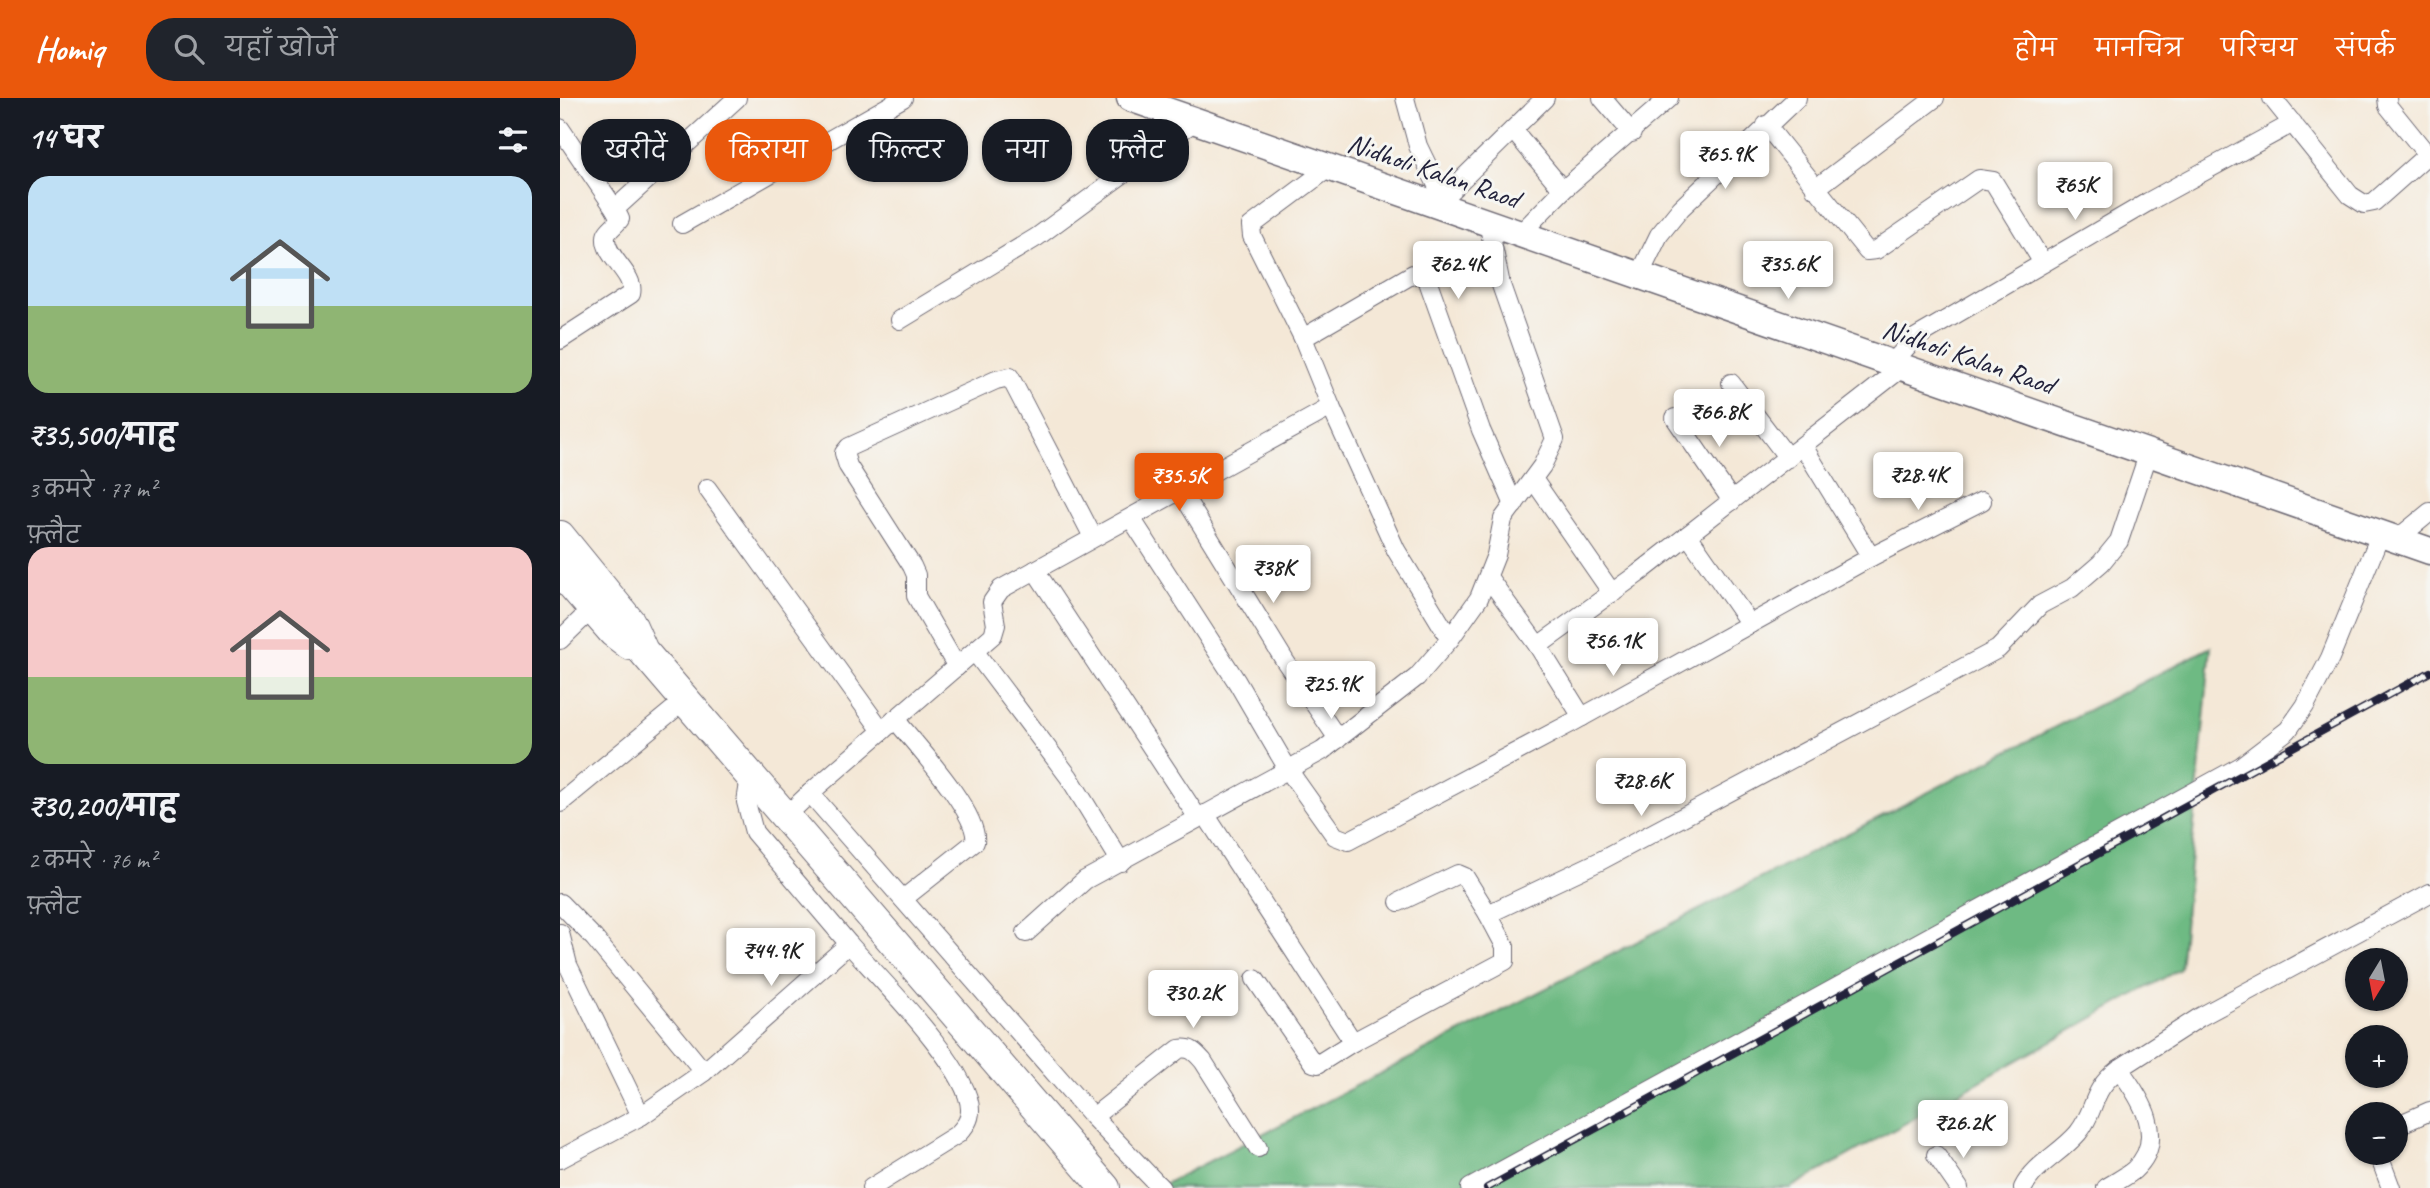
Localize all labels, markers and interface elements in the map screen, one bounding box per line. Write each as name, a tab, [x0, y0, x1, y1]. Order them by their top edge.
search box	[146, 18, 636, 81]
text: Homiq	[35, 28, 104, 70]
icon: search	[170, 30, 208, 68]
text: यहाँ खोजें	[226, 31, 337, 64]
text: होम	[2014, 33, 2057, 63]
text: मानचित्र	[2095, 33, 2183, 63]
text: परिचय	[2221, 33, 2297, 63]
text: संपर्क	[2335, 33, 2395, 63]
text: 14 घर	[28, 119, 102, 157]
chip: खरीदें	[581, 119, 691, 182]
chip: किराया	[705, 119, 832, 182]
chip: फ़िल्टर	[846, 119, 968, 182]
chip: नया	[982, 119, 1072, 182]
chip: फ़्लैट	[1086, 119, 1189, 182]
icon: filters	[494, 121, 532, 159]
street label: Nidholi Kalan Raod	[1343, 125, 1528, 218]
pin: ₹65.9K	[1668, 132, 1782, 191]
text: ₹65.9K	[1696, 139, 1754, 168]
pin: ₹65K	[2034, 162, 2116, 222]
text: ₹65K	[2054, 170, 2096, 199]
icon: home	[217, 221, 343, 347]
pin: ₹62.4K	[1401, 242, 1515, 301]
pin: ₹35.6K	[1731, 242, 1845, 301]
text: ₹62.4K	[1429, 249, 1487, 278]
text: ₹35.6K	[1759, 249, 1817, 278]
street label: Nidholi Kalan Raod	[1878, 311, 2063, 404]
pin: ₹66.8K	[1662, 390, 1776, 449]
text: ₹66.8K	[1690, 397, 1748, 426]
text: ₹35,500/माह	[28, 416, 177, 454]
pin: ₹28.4K	[1861, 452, 1975, 512]
pin: ₹35.5K	[1122, 454, 1236, 513]
text: ₹28.4K	[1889, 460, 1947, 489]
text: ₹35.5K	[1151, 461, 1207, 490]
text: 3 कमरे · 77 m²	[28, 475, 156, 504]
text: फ़्लैट	[28, 521, 80, 550]
pin: ₹38K	[1232, 546, 1314, 605]
text: ₹38K	[1252, 553, 1294, 582]
icon: home	[217, 592, 343, 718]
pin: ₹56.1K	[1556, 618, 1670, 678]
text: ₹56.1K	[1584, 626, 1642, 655]
pin: ₹25.9K	[1274, 662, 1388, 721]
text: ₹25.9K	[1303, 669, 1360, 698]
pin: ₹28.6K	[1584, 758, 1698, 818]
text: ₹28.6K	[1612, 766, 1670, 795]
text: ₹30,200/माह	[28, 787, 178, 825]
text: 2 कमरे · 76 m²	[28, 846, 156, 875]
text: फ़्लैट	[28, 892, 80, 921]
pin: ₹44.9K	[714, 928, 828, 988]
text: ₹44.9K	[742, 936, 800, 965]
north arrow	[2345, 948, 2408, 1012]
map controls	[2345, 948, 2408, 1165]
pin: ₹30.2K	[1136, 970, 1250, 1030]
text: ₹30.2K	[1164, 978, 1222, 1007]
button: +	[2345, 1025, 2408, 1088]
pin: ₹26.2K	[1906, 1100, 2020, 1160]
button: −	[2345, 1102, 2408, 1165]
text: ₹26.2K	[1934, 1108, 1992, 1137]

